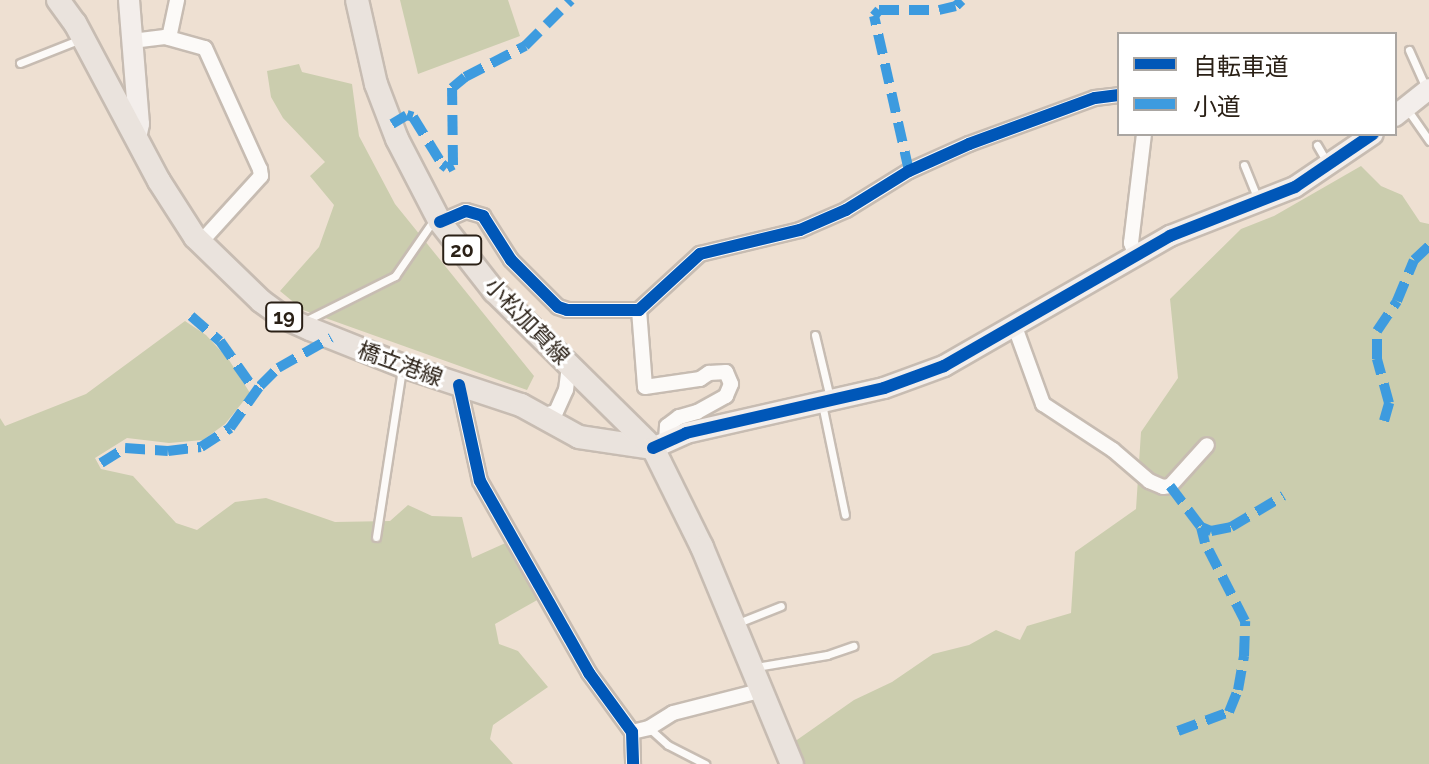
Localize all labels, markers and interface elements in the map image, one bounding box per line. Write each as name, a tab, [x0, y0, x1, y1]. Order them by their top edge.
legend	[1117, 32, 1397, 136]
text: 自転車道	[1193, 52, 1289, 81]
text: 小道	[1193, 92, 1241, 121]
road number: 20	[442, 234, 482, 266]
street label: 小松加賀線	[479, 272, 575, 370]
road number: 19	[264, 301, 304, 333]
street label: 橋立港線	[354, 337, 446, 391]

